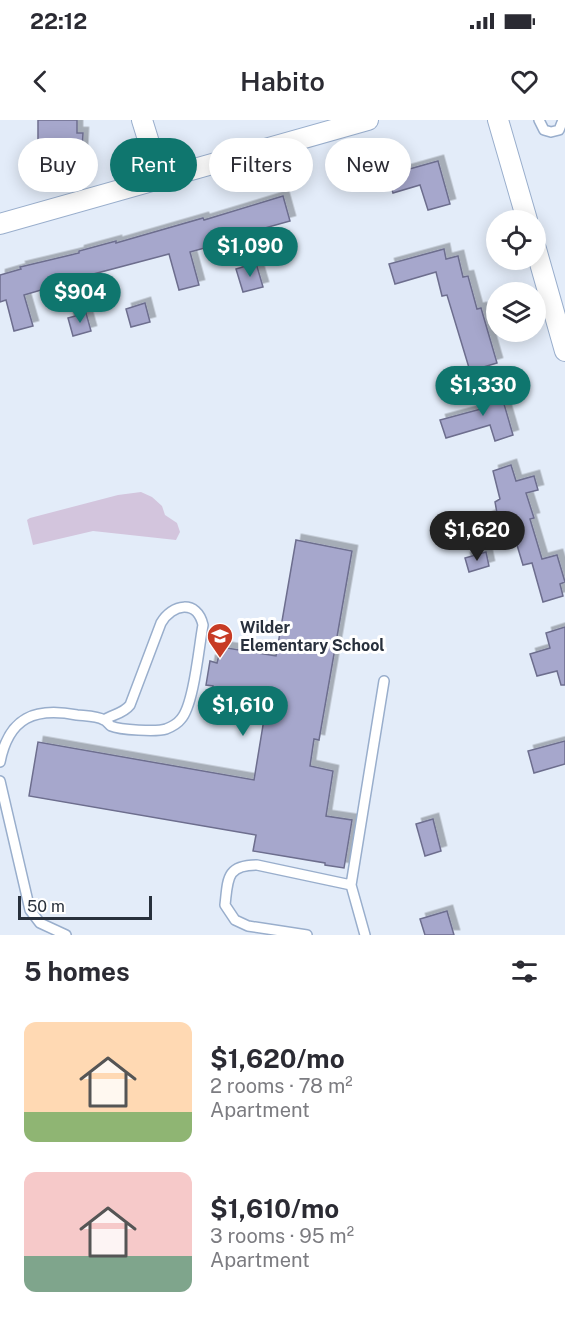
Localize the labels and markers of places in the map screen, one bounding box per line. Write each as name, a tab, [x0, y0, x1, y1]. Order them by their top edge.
pin: $1,090	[201, 227, 299, 278]
pin: $904	[44, 273, 116, 324]
pin: $1,330	[434, 366, 532, 417]
pin: $1,620	[428, 511, 526, 562]
place label: Wilder Elementary School	[240, 618, 385, 655]
school or university icon: Wilder Elementary School	[205, 621, 235, 659]
pin: $1,610	[194, 686, 292, 737]

